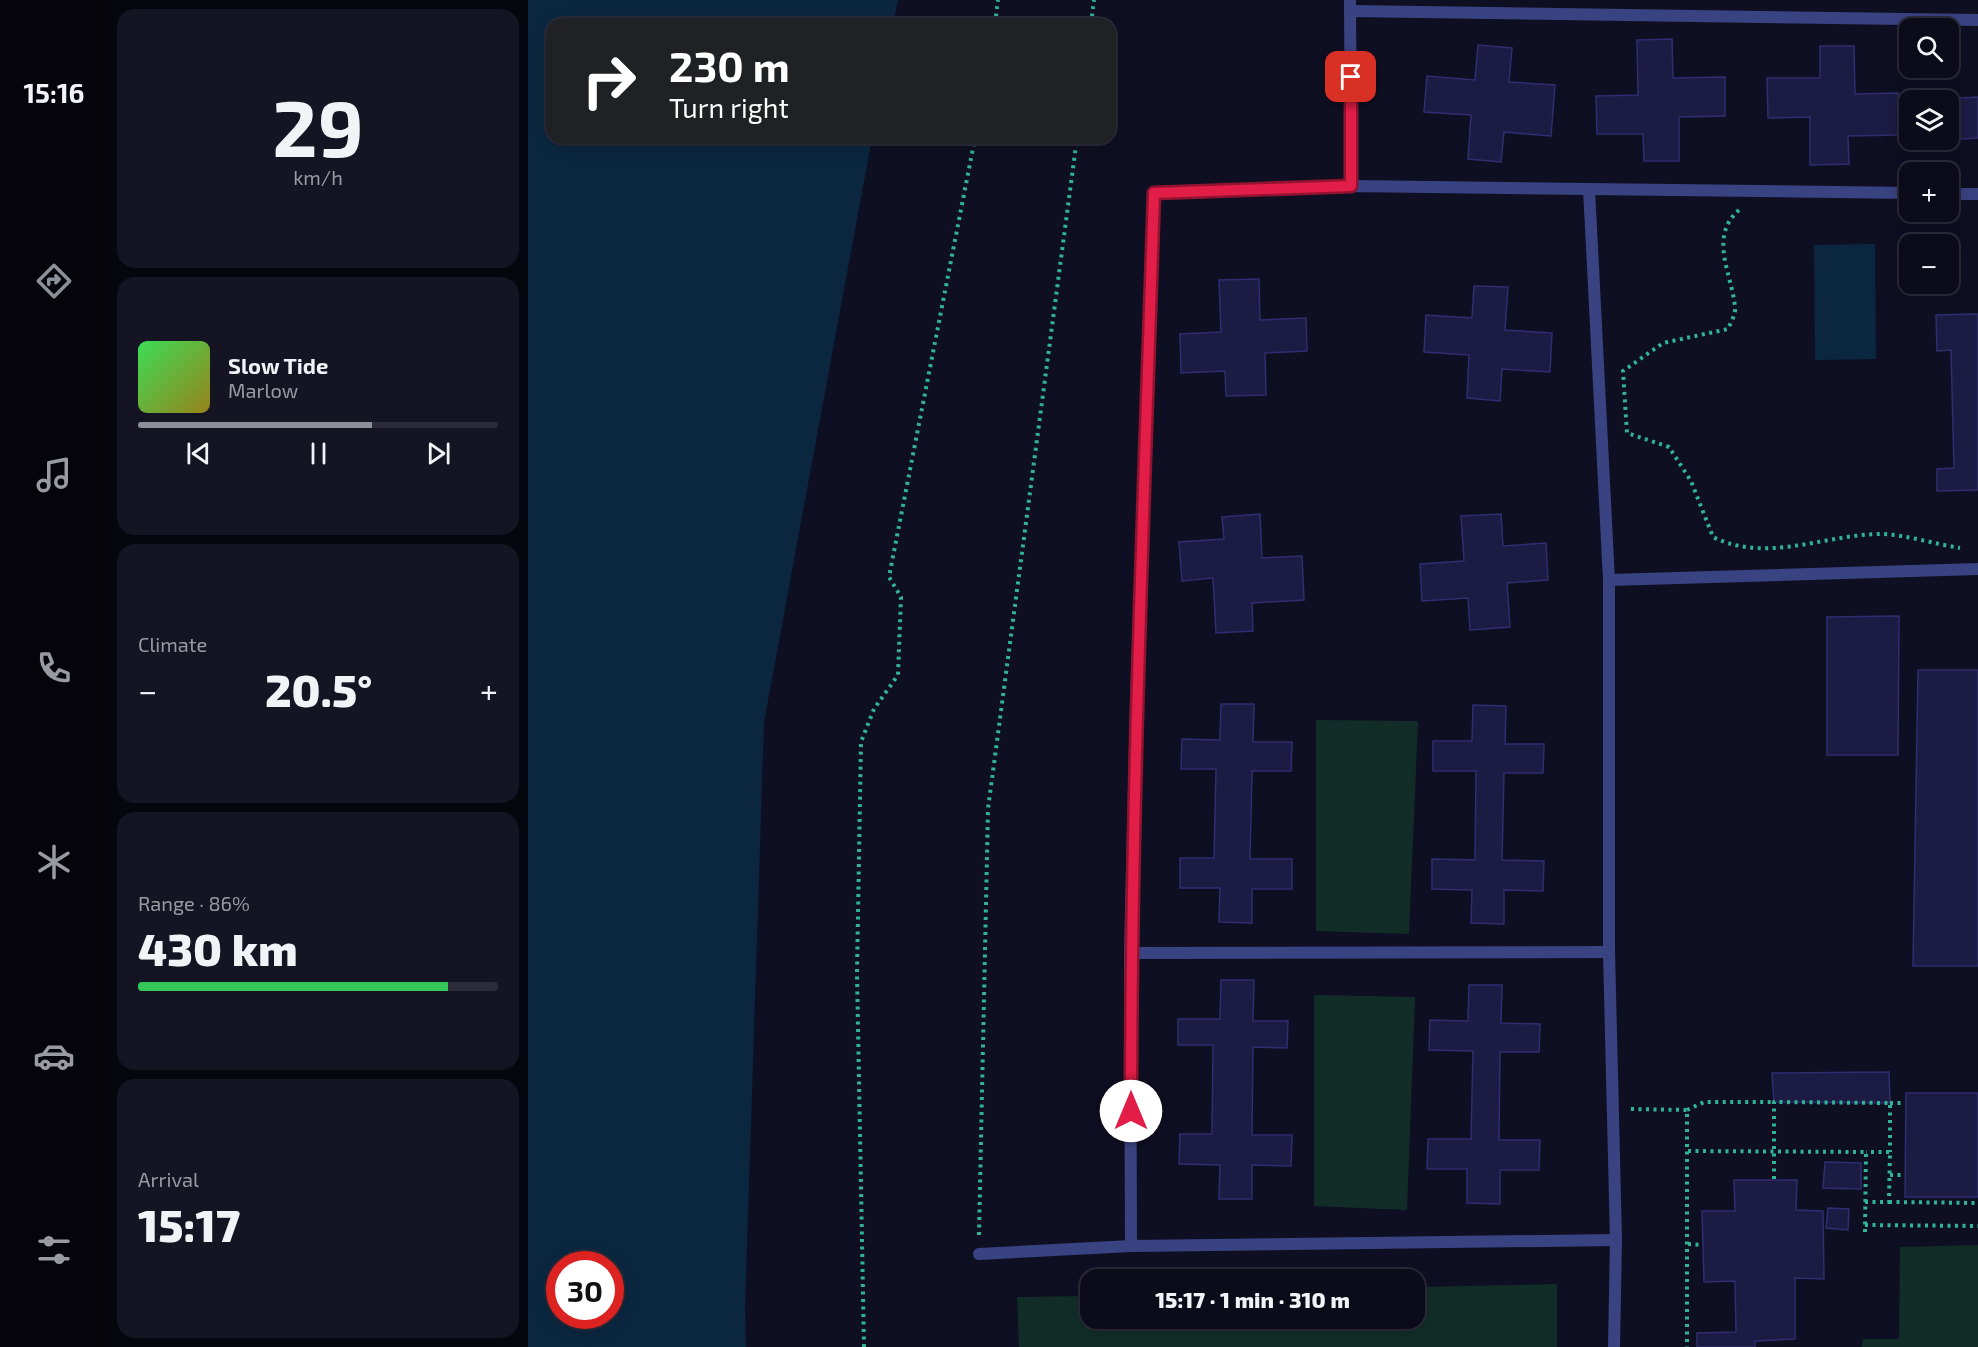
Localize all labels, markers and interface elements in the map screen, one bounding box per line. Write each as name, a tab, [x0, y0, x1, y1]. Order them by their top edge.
map controls	[1899, 18, 1959, 294]
button: search	[1899, 18, 1959, 78]
text: 230 m	[669, 40, 790, 90]
icon: right	[570, 42, 648, 120]
pin	[1325, 51, 1376, 102]
icon: arrive	[1334, 60, 1367, 93]
text: 15:16	[23, 76, 85, 108]
text: 29	[272, 79, 364, 173]
button: layers	[1899, 90, 1959, 150]
text: Turn right	[669, 91, 789, 123]
button: +	[1899, 162, 1959, 222]
text: km/h	[293, 165, 343, 189]
button: −	[1899, 234, 1959, 294]
icon: directions	[33, 260, 75, 302]
text: Slow Tide	[228, 352, 328, 378]
text: Marlow	[228, 378, 298, 402]
icon: previous	[182, 437, 215, 470]
icon: pause	[302, 437, 335, 470]
icon: next	[422, 437, 455, 470]
icon: music	[33, 454, 75, 496]
text: Climate	[138, 632, 207, 656]
icon: phone	[33, 647, 75, 689]
text: 20.5°	[265, 662, 372, 716]
text: −	[138, 670, 157, 710]
text: +	[480, 670, 498, 710]
icon: climate	[33, 841, 75, 883]
text: Range · 86%	[138, 891, 250, 915]
text: 430 km	[138, 921, 298, 975]
icon: car	[33, 1035, 75, 1077]
position arrow	[1099, 1079, 1163, 1143]
text: Arrival	[138, 1167, 199, 1191]
text: 15:17	[138, 1197, 240, 1251]
icon: filters	[33, 1229, 75, 1271]
speed limit sign: 30	[546, 1251, 624, 1329]
text: 15:17 · 1 min · 310 m	[1155, 1286, 1350, 1312]

